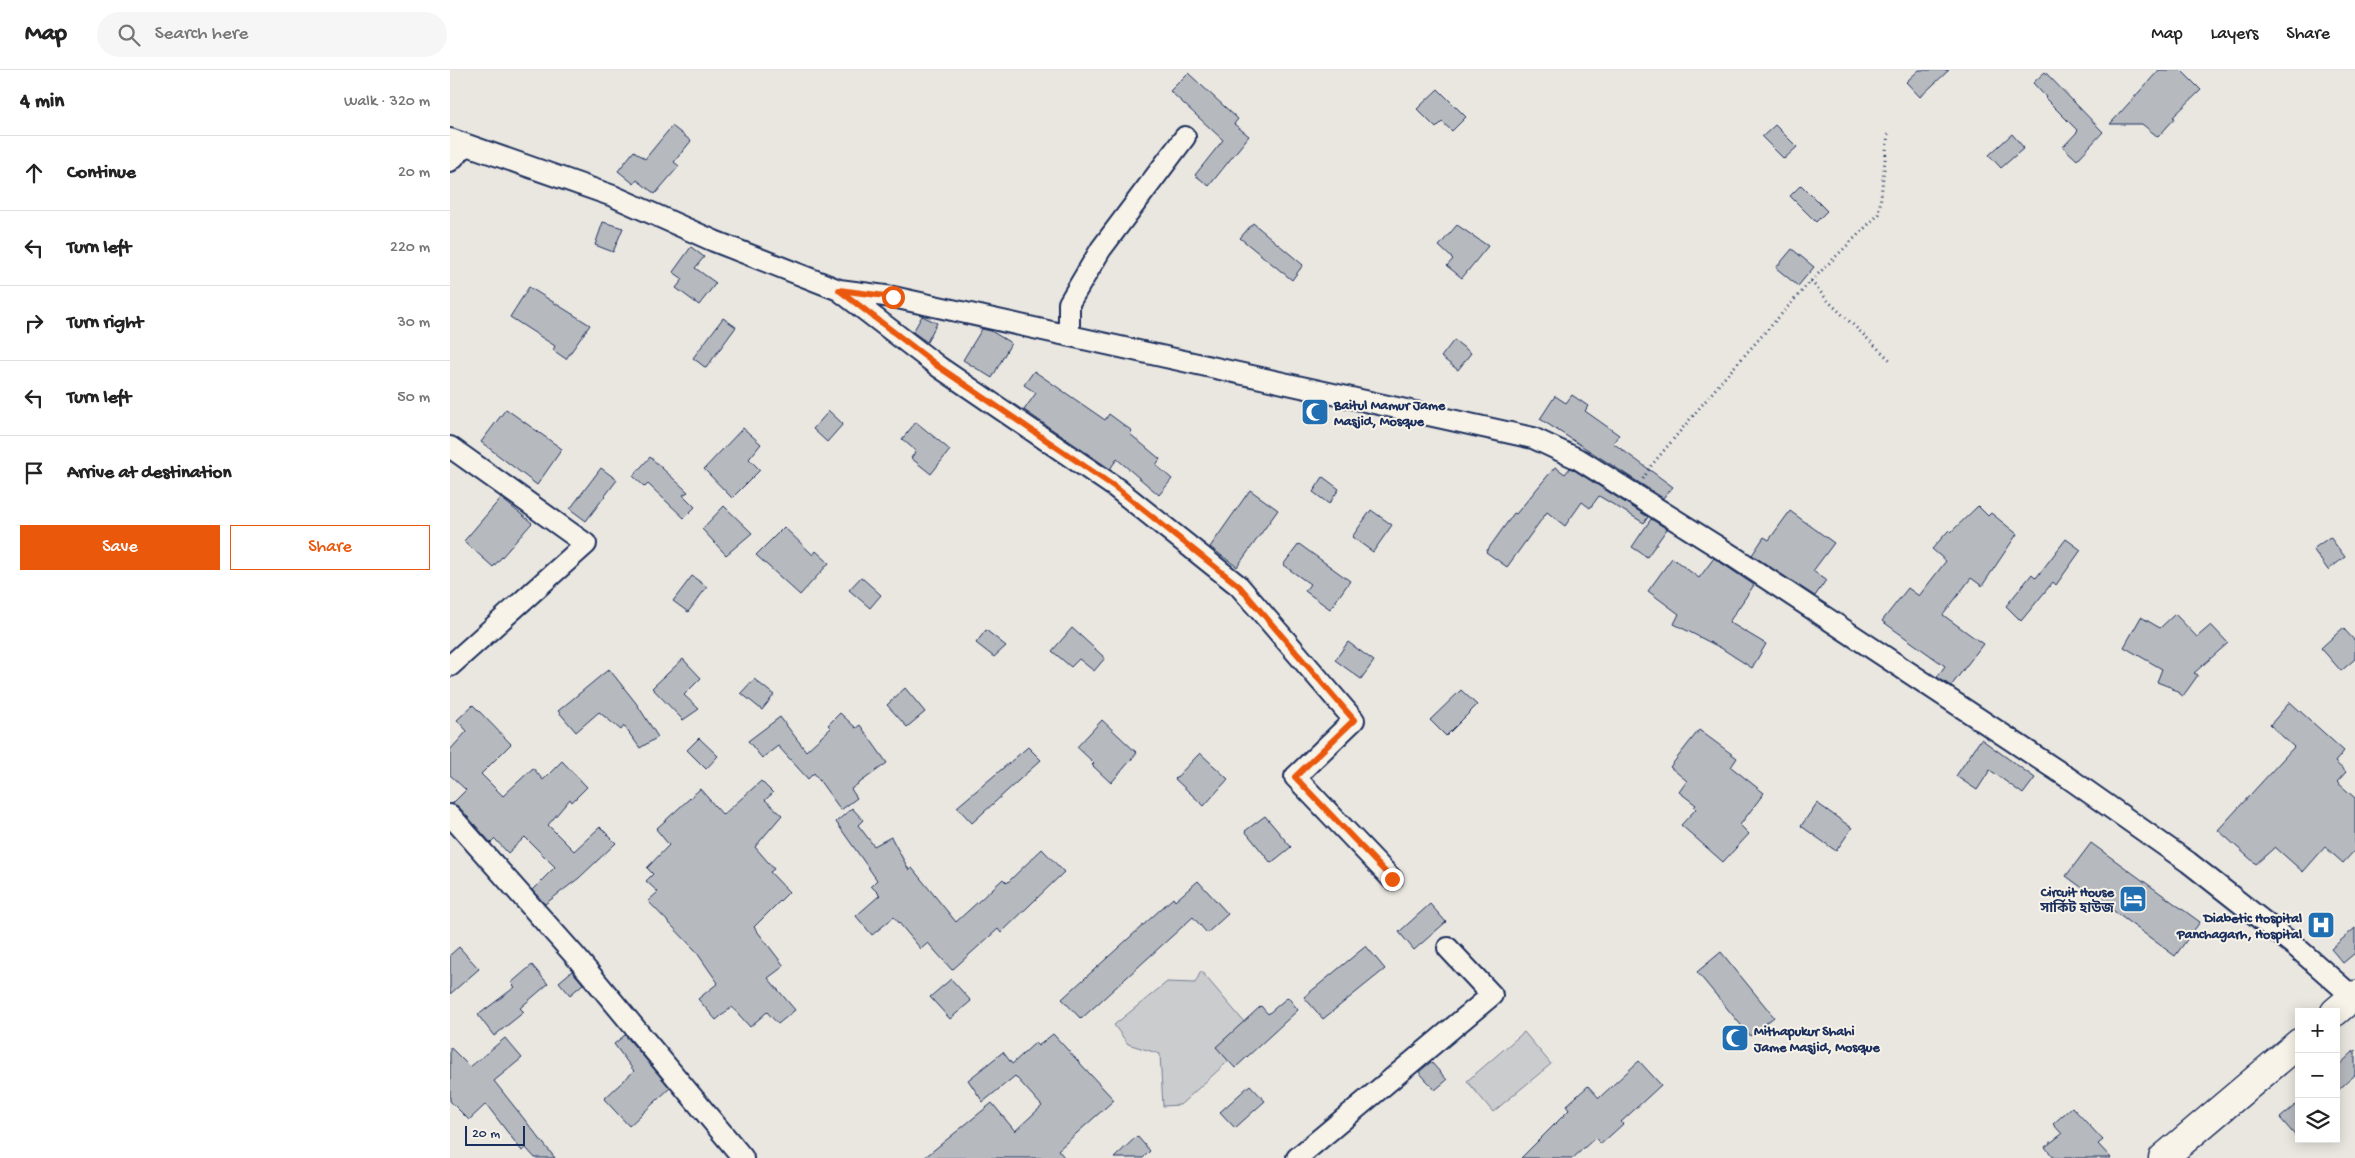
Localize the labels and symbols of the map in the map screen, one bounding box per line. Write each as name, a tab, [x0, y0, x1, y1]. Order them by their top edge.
route start	[882, 286, 905, 309]
mosque icon: Baitul Mamur Jame Masjid, Mosque	[1300, 397, 1330, 427]
place label: Baitul Mamur Jame Masjid, Mosque	[1333, 398, 1446, 431]
route end	[1381, 868, 1404, 891]
hotel icon: Circuit House সার্কিট হাউজ	[2118, 884, 2148, 914]
place label: Circuit House সার্কিট হাউজ	[2039, 885, 2115, 918]
hospital icon: Diabetic Hospital Panchagarh, Hospital	[2306, 910, 2336, 940]
place label: Diabetic Hospital Panchagarh, Hospital	[2176, 911, 2302, 944]
mosque icon: Mithapukur Shahi Jame Masjid, Mosque	[1720, 1023, 1750, 1053]
place label: Mithapukur Shahi Jame Masjid, Mosque	[1753, 1024, 1880, 1057]
scale bar	[465, 1123, 525, 1146]

